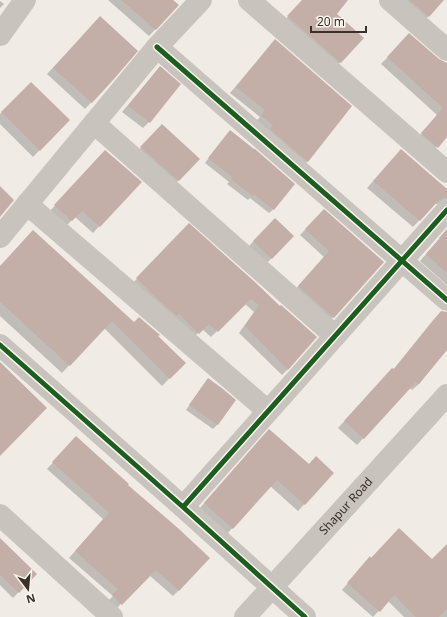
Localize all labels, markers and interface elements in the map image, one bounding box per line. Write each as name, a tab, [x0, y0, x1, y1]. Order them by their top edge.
scale bar	[311, 8, 366, 34]
text: 20 m	[317, 13, 345, 30]
street label: Shapur Road	[315, 473, 376, 538]
north arrow	[8, 569, 48, 609]
text: N	[25, 591, 37, 608]

